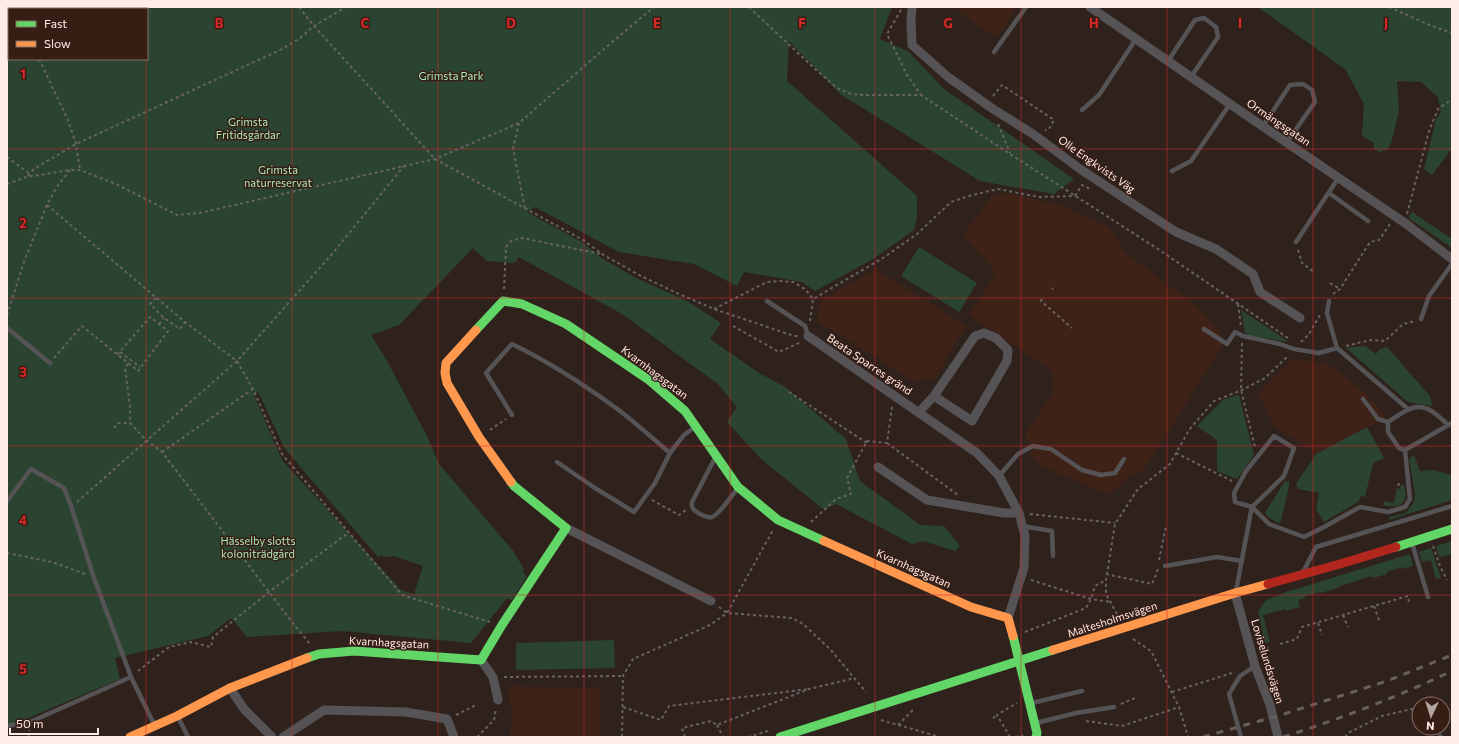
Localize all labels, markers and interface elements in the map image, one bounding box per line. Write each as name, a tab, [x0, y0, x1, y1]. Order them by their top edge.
legend	[8, 8, 148, 60]
text: B	[215, 15, 224, 31]
text: C	[361, 15, 370, 31]
text: D	[506, 15, 516, 31]
text: E	[653, 15, 661, 31]
text: F	[798, 15, 806, 31]
text: G	[943, 15, 953, 31]
text: H	[1089, 15, 1099, 31]
text: I	[1238, 15, 1242, 31]
text: J	[1384, 15, 1388, 31]
text: Fast	[44, 16, 67, 30]
text: Slow	[44, 36, 71, 50]
text: 1	[20, 66, 26, 82]
park label: Grimsta Park	[418, 69, 484, 82]
street label: Ormängsgatan	[1245, 96, 1313, 148]
park label: Grimsta Fritidsgårdar	[216, 115, 281, 141]
street label: Olle Engkvists Väg	[1056, 133, 1138, 195]
park label: Grimsta naturreservat	[244, 163, 313, 189]
text: 2	[19, 215, 27, 231]
street label: Beata Sparres gränd	[825, 331, 915, 397]
street label: Kvarnhagsgatan	[619, 343, 691, 401]
text: 3	[19, 364, 27, 380]
text: 4	[19, 512, 27, 528]
park label: Hässelby slotts koloniträdgård	[220, 534, 296, 560]
street label: Kvarnhagsgatan	[875, 546, 953, 590]
street label: Maltesholmsvägen	[1065, 598, 1159, 640]
street label: Loviselundsvägen	[1249, 617, 1287, 705]
street label: Kvarnhagsgatan	[349, 633, 429, 651]
text: 5	[19, 661, 27, 677]
north arrow	[1411, 696, 1451, 736]
scale bar	[10, 710, 98, 736]
text: 50 m	[16, 716, 44, 730]
text: N	[1426, 720, 1435, 733]

